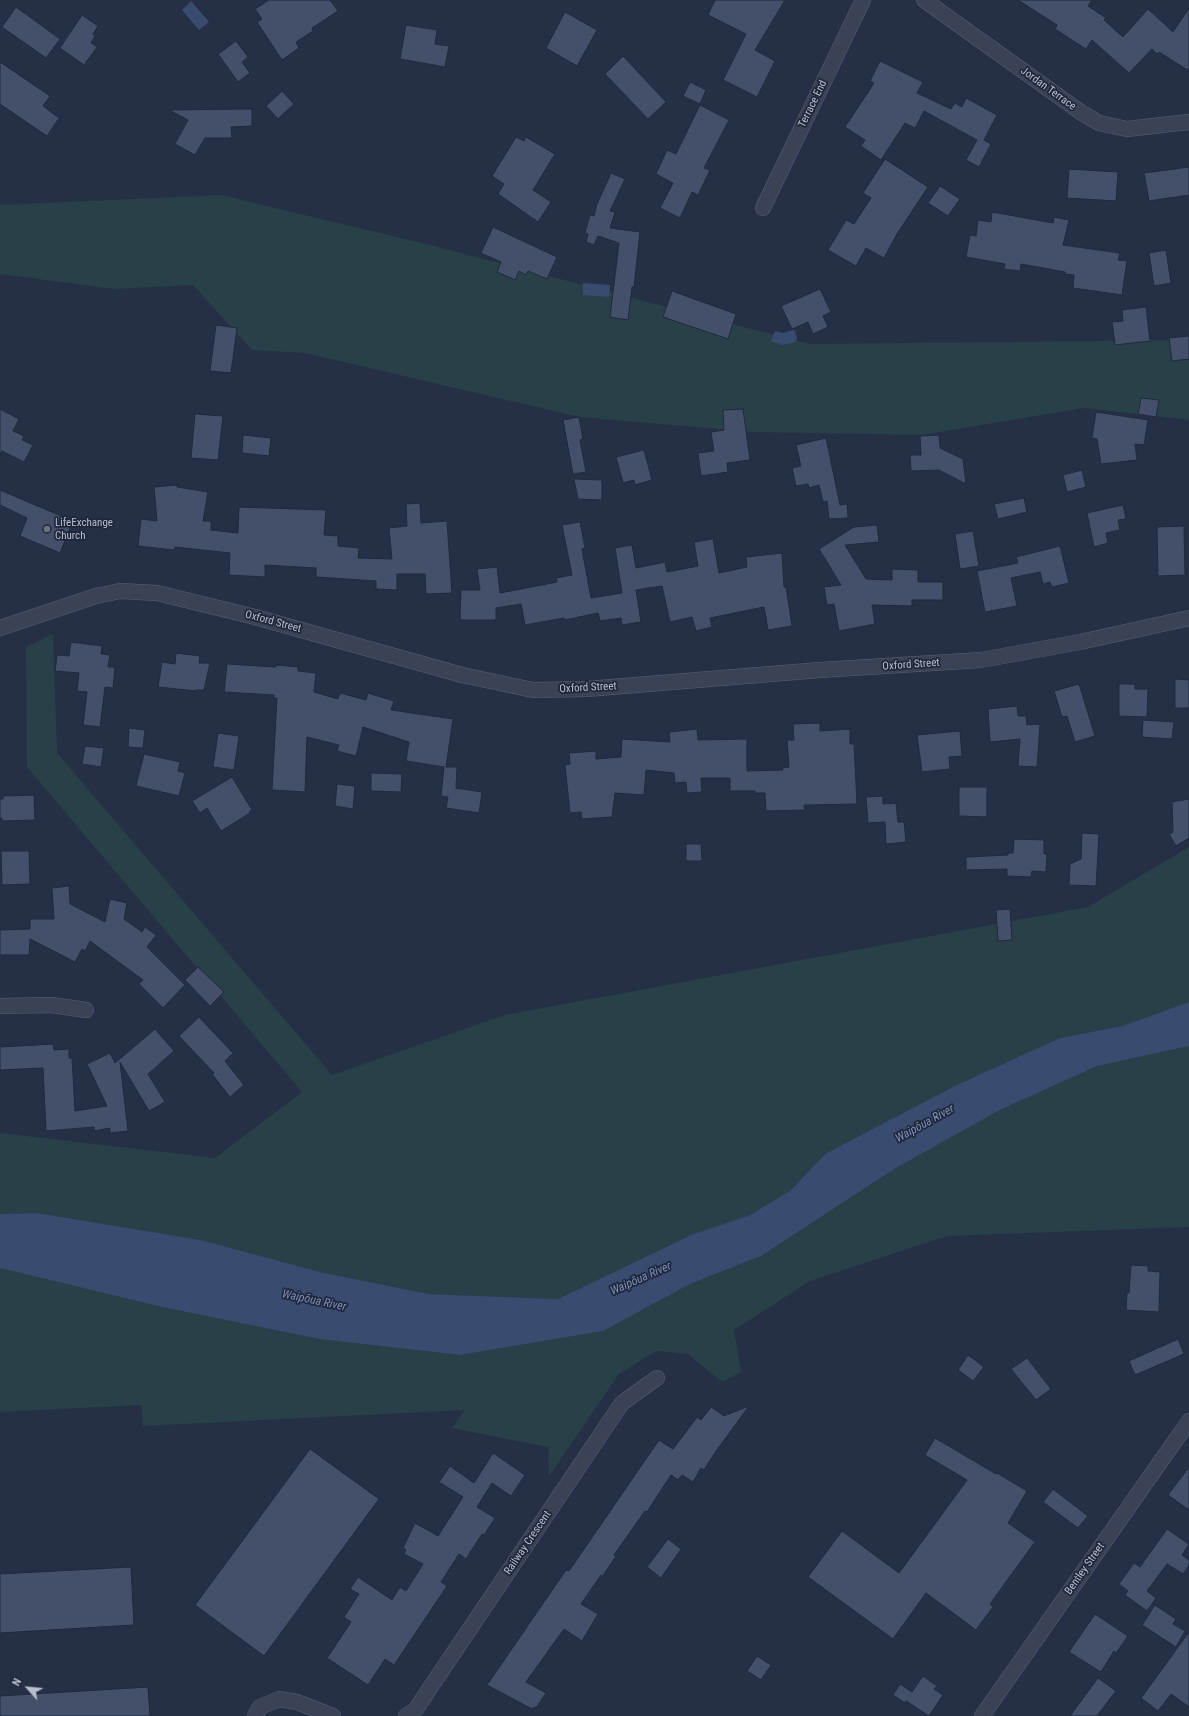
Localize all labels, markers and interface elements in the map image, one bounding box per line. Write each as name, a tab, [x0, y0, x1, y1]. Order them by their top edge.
street label: Jordan Terrace	[1018, 65, 1078, 113]
street label: Terrace End	[796, 78, 830, 130]
place label: LifeExchange Church	[55, 516, 113, 542]
marker: LifeExchange Church	[42, 524, 52, 534]
street label: Oxford Street	[244, 608, 302, 636]
street label: Oxford Street	[882, 656, 940, 674]
street label: Oxford Street	[559, 680, 617, 696]
water label: Waipōua River	[893, 1102, 957, 1146]
water label: Waipōua River	[608, 1259, 674, 1299]
water label: Waipōua River	[281, 1287, 347, 1315]
street label: Railway Crescent	[502, 1509, 554, 1577]
street label: Bentley Street	[1062, 1541, 1108, 1597]
north arrow	[8, 1668, 48, 1708]
text: N	[10, 1676, 24, 1688]

